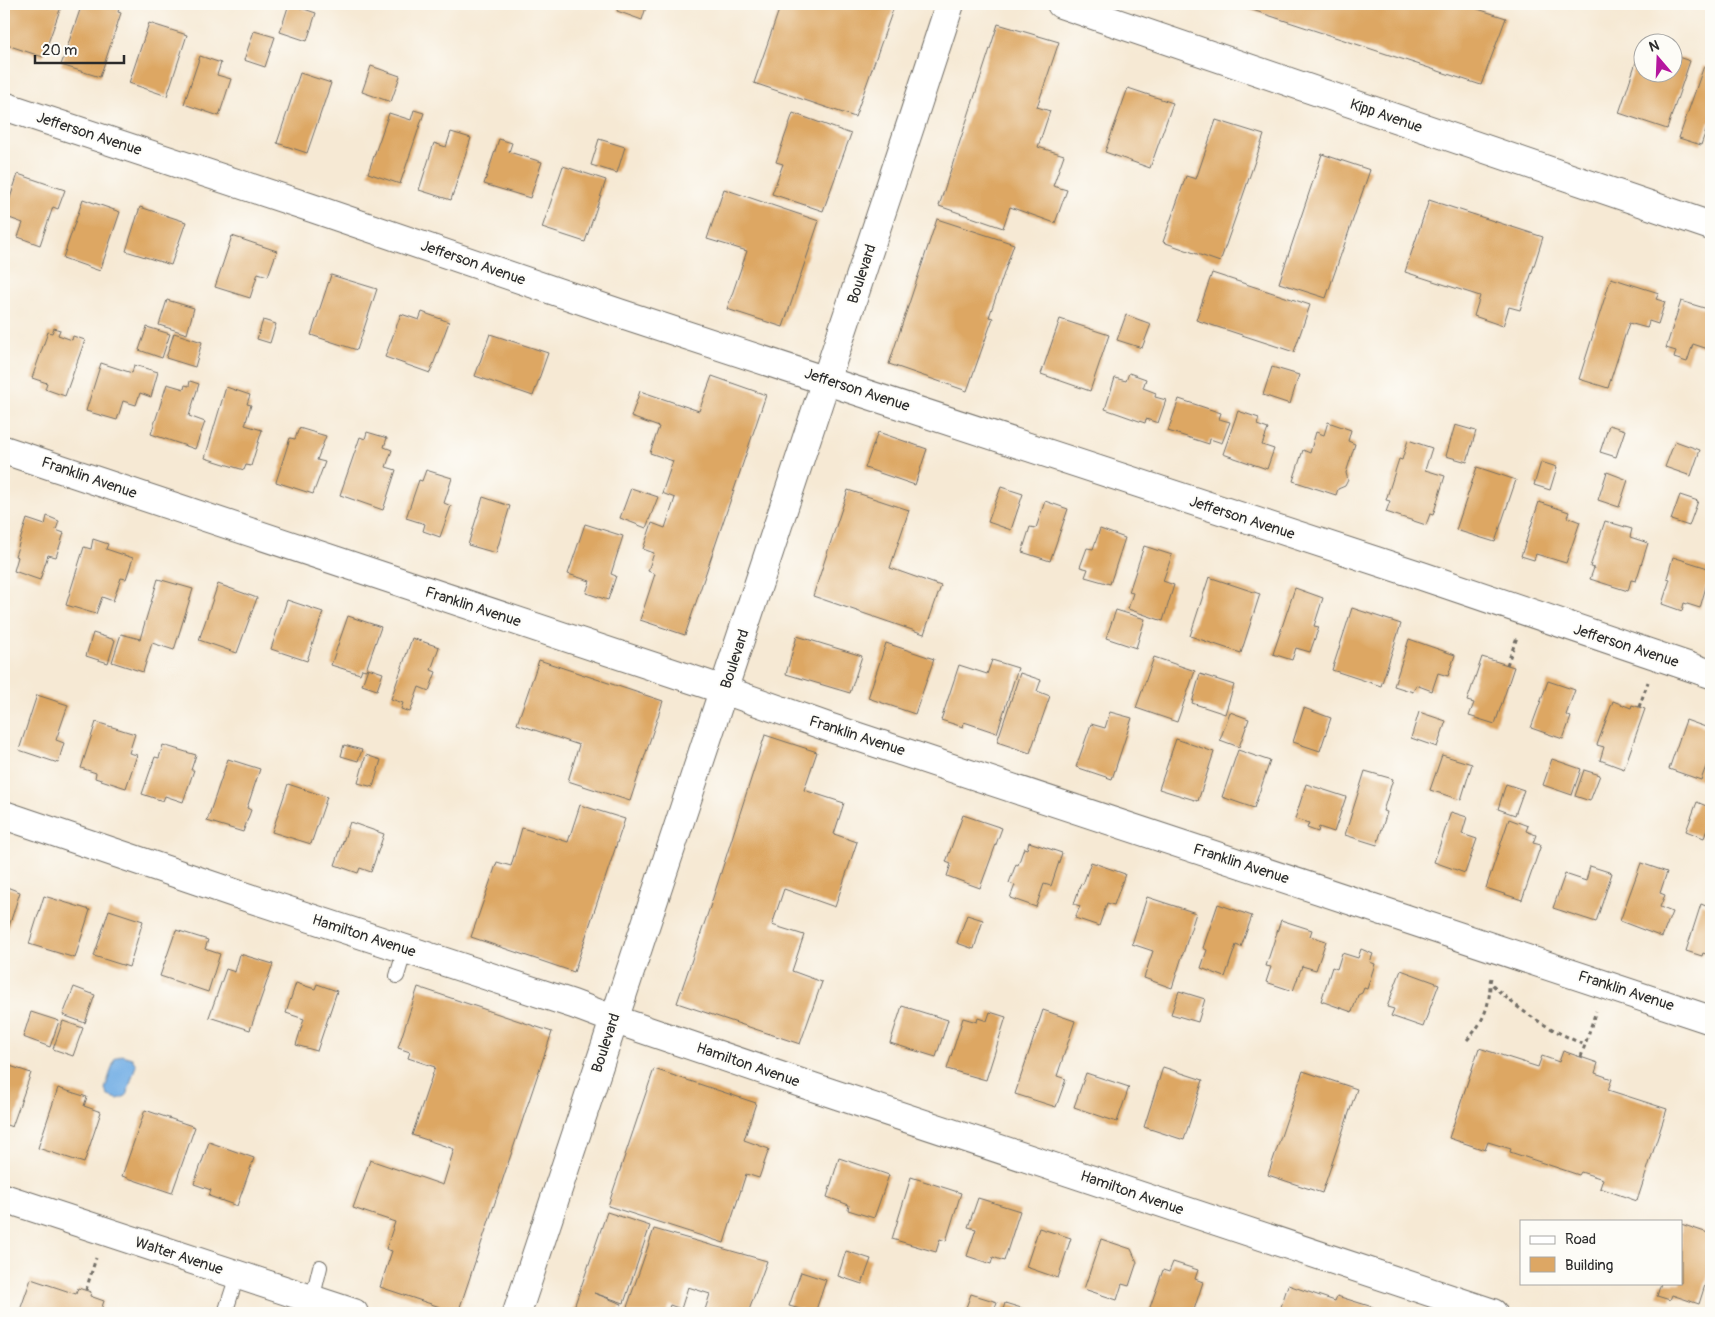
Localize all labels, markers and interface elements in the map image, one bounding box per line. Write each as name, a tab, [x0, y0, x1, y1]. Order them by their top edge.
scale bar	[35, 32, 124, 64]
north arrow	[1632, 32, 1682, 82]
text: N	[1647, 37, 1661, 56]
text: 20 m	[42, 41, 77, 60]
street label: Kipp Avenue	[1347, 95, 1425, 137]
street label: Jefferson Avenue	[34, 108, 145, 160]
street label: Jefferson Avenue	[418, 236, 528, 290]
street label: Boulevard	[844, 242, 880, 306]
street label: Jefferson Avenue	[802, 364, 913, 416]
street label: Franklin Avenue	[39, 453, 140, 503]
street label: Jefferson Avenue	[1187, 492, 1298, 544]
street label: Franklin Avenue	[423, 583, 524, 632]
street label: Jefferson Avenue	[1571, 620, 1682, 672]
street label: Boulevard	[717, 627, 753, 691]
street label: Franklin Avenue	[807, 712, 908, 761]
street label: Franklin Avenue	[1191, 840, 1292, 889]
street label: Hamilton Avenue	[310, 910, 419, 962]
street label: Franklin Avenue	[1576, 967, 1677, 1016]
street label: Boulevard	[588, 1011, 624, 1075]
street label: Hamilton Avenue	[694, 1038, 803, 1092]
street label: Hamilton Avenue	[1078, 1166, 1187, 1220]
legend	[1520, 1220, 1682, 1284]
text: Road	[1565, 1230, 1596, 1249]
street label: Walter Avenue	[133, 1233, 226, 1279]
text: Building	[1565, 1256, 1613, 1275]

